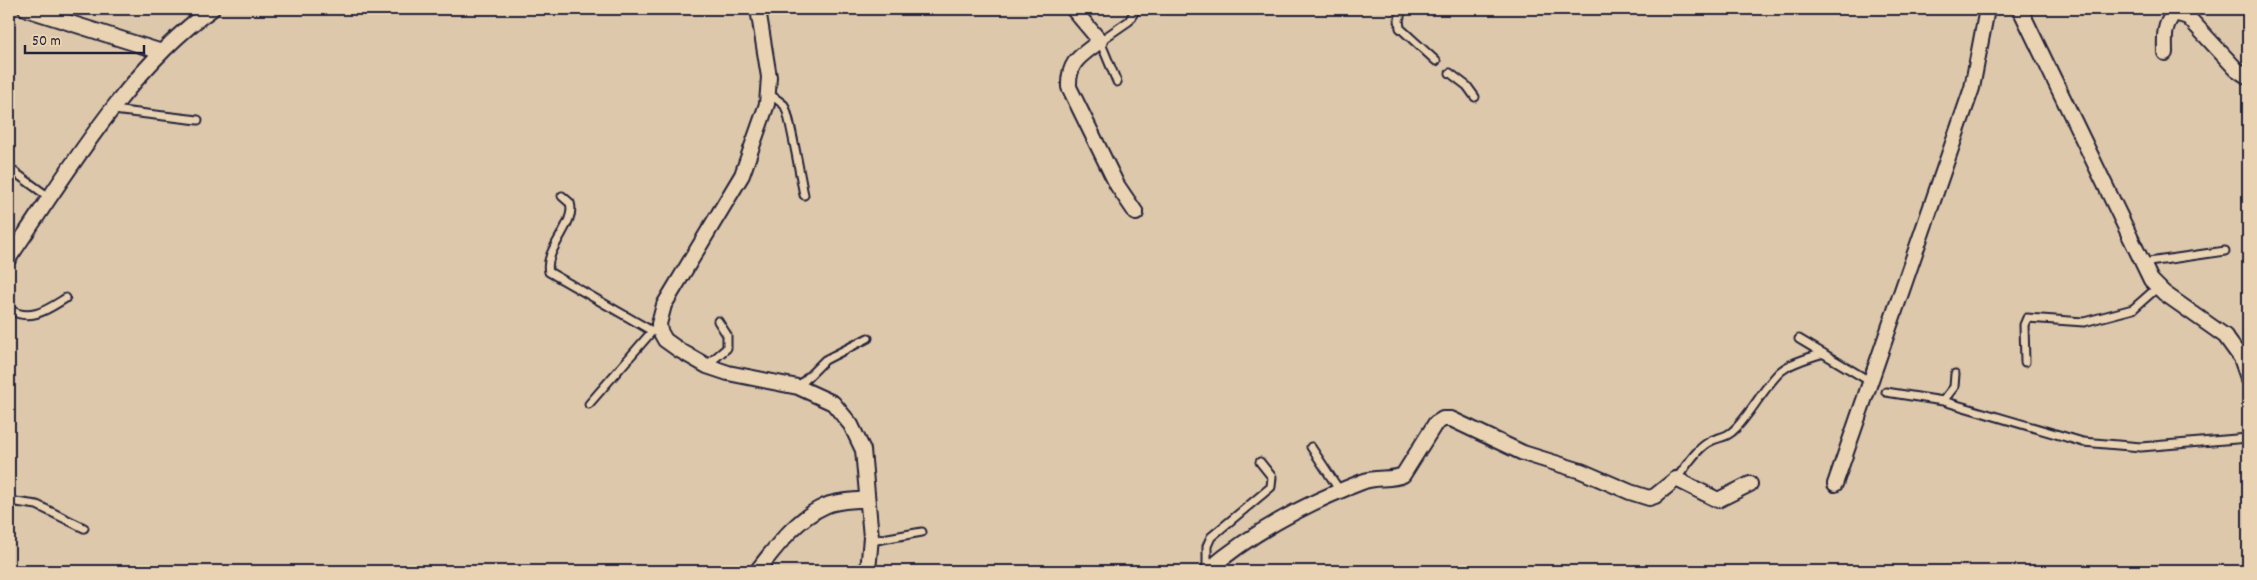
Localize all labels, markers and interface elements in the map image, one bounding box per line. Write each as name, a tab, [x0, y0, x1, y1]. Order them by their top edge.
scale bar	[25, 22, 144, 54]
text: 50 m	[32, 31, 61, 53]

